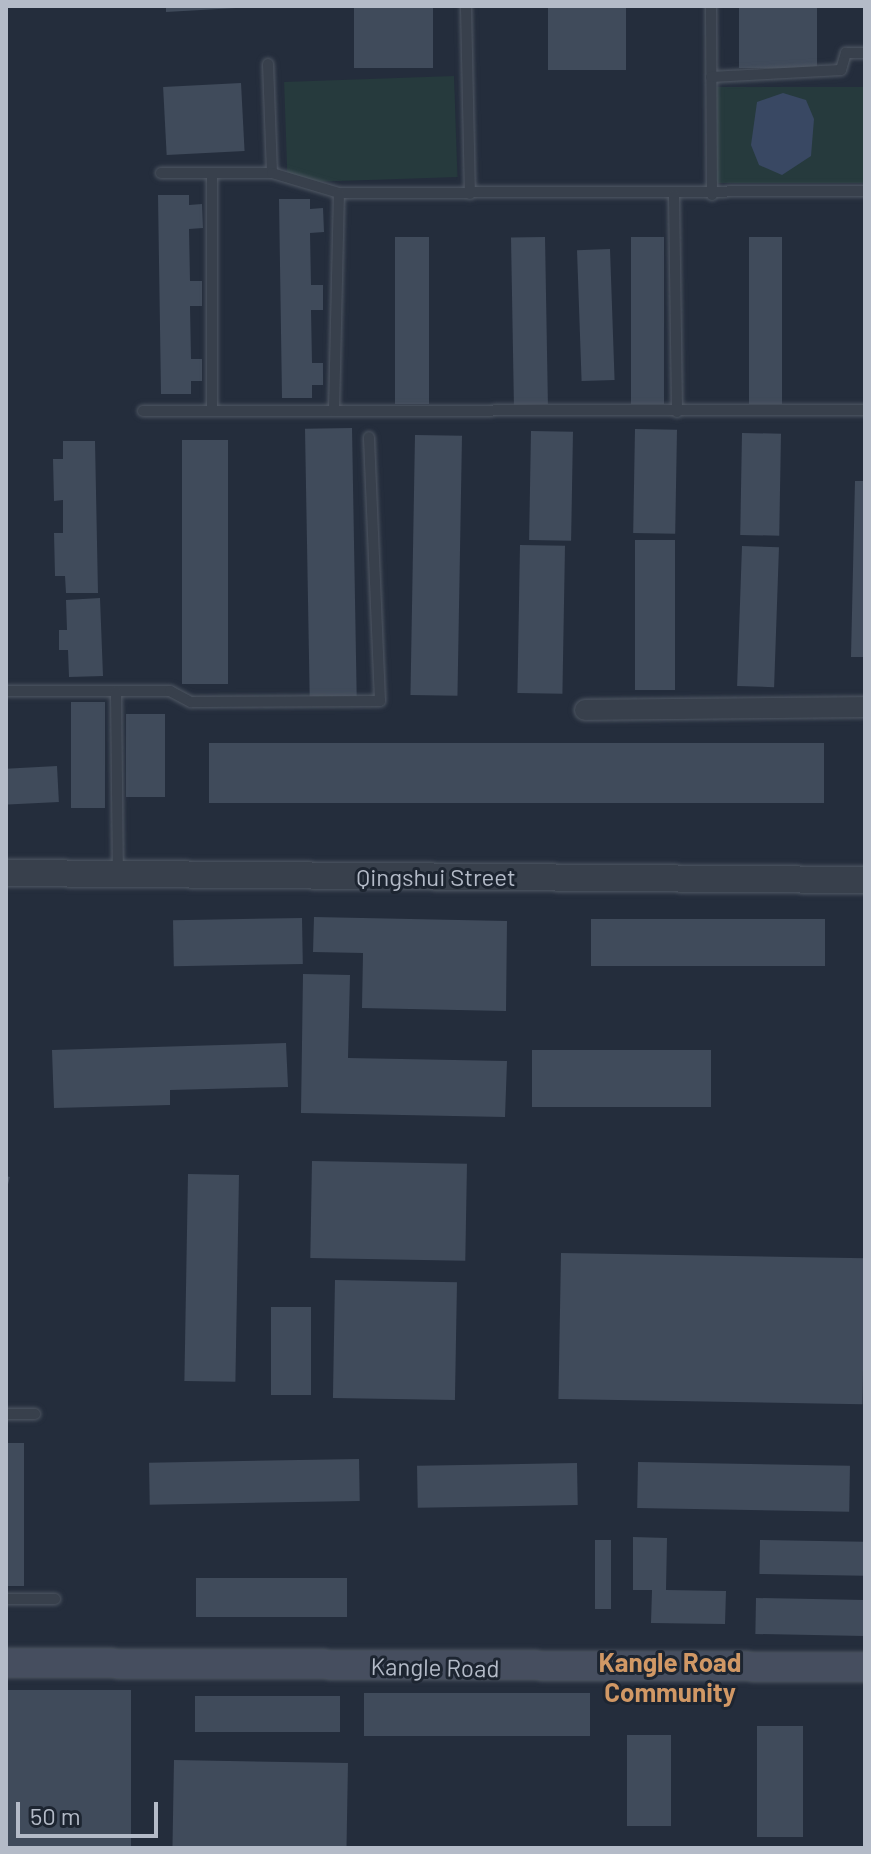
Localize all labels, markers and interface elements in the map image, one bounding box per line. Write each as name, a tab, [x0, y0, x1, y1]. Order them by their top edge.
street label: Qingshui Street	[356, 863, 516, 891]
district label: Kangle Road Community	[598, 1646, 742, 1708]
street label: Kangle Road	[370, 1651, 500, 1683]
scale bar	[20, 1786, 162, 1836]
text: 50 m	[30, 1801, 81, 1830]

